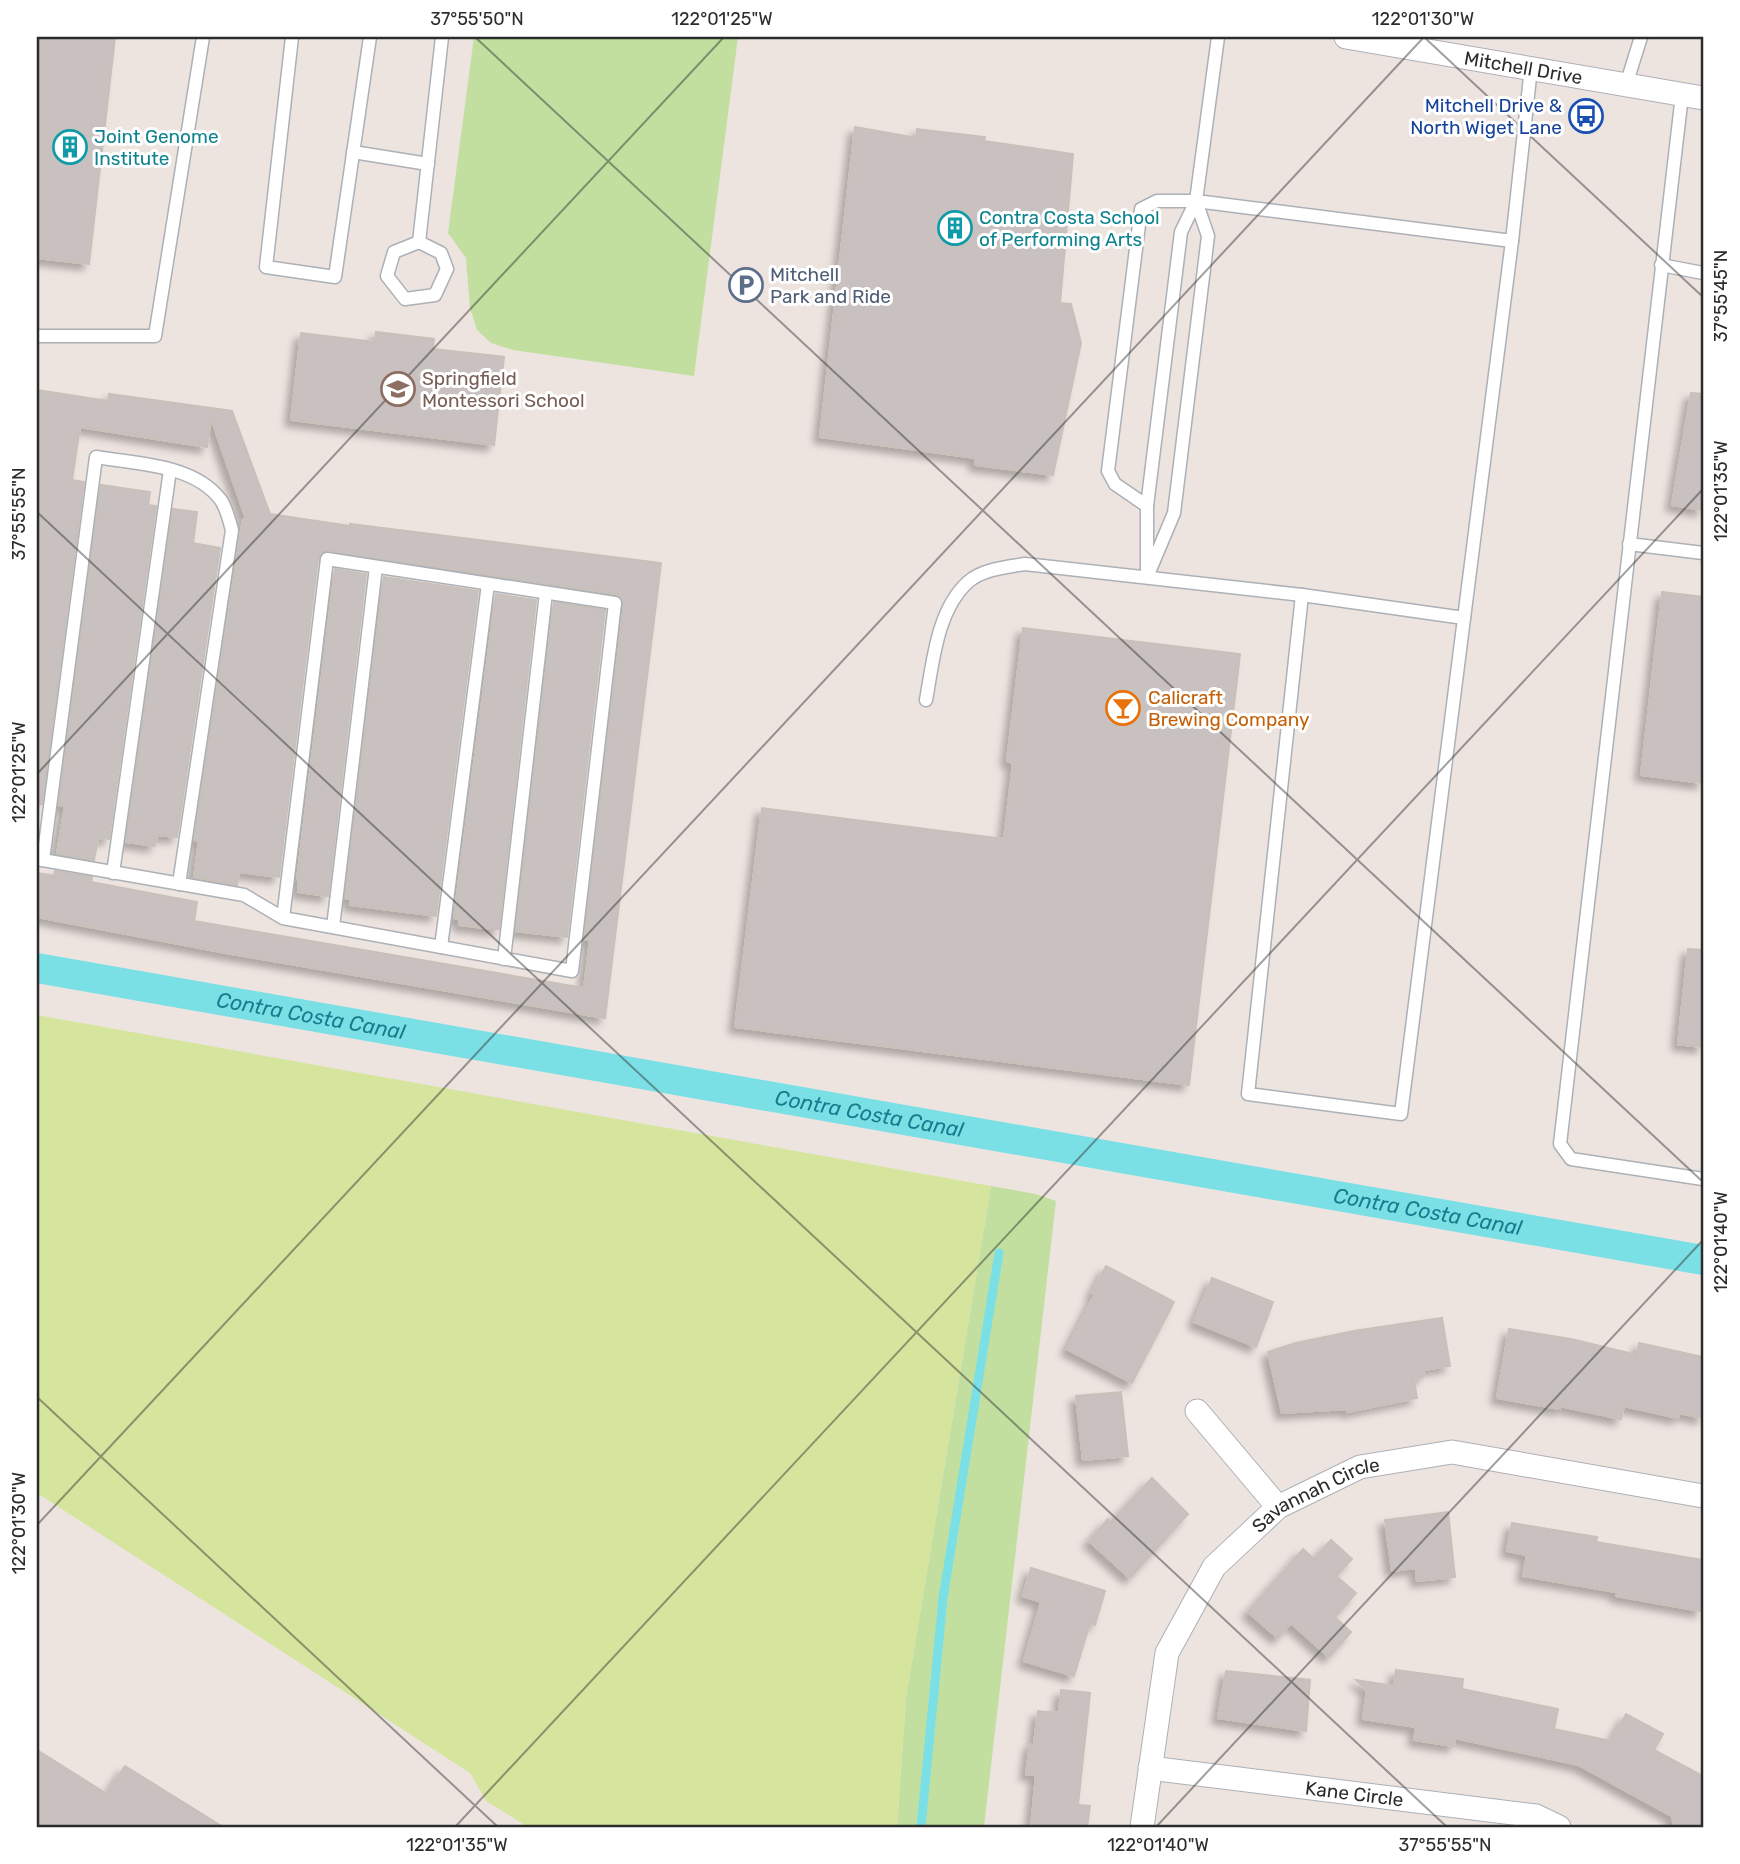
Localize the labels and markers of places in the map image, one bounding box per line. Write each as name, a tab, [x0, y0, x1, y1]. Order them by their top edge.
place label: Mitchell Drive & North Wiget Lane	[1410, 94, 1562, 139]
bus stop icon: Mitchell Drive & North Wiget Lane	[1567, 97, 1605, 135]
place label: Joint Genome Institute	[94, 125, 219, 170]
building icon: Joint Genome Institute	[51, 128, 89, 166]
place label: Contra Costa School of Performing Arts	[979, 206, 1160, 251]
building icon: Contra Costa School of Performing Arts	[936, 209, 974, 247]
place label: Mitchell Park and Ride	[770, 263, 891, 308]
parking icon: Mitchell Park and Ride	[727, 266, 765, 304]
place label: Springfield Montessori School	[422, 367, 585, 412]
school or university icon: Springfield Montessori School	[379, 370, 417, 408]
place label: Calicraft Brewing Company	[1148, 686, 1309, 731]
bar icon: Calicraft Brewing Company	[1104, 689, 1142, 727]

